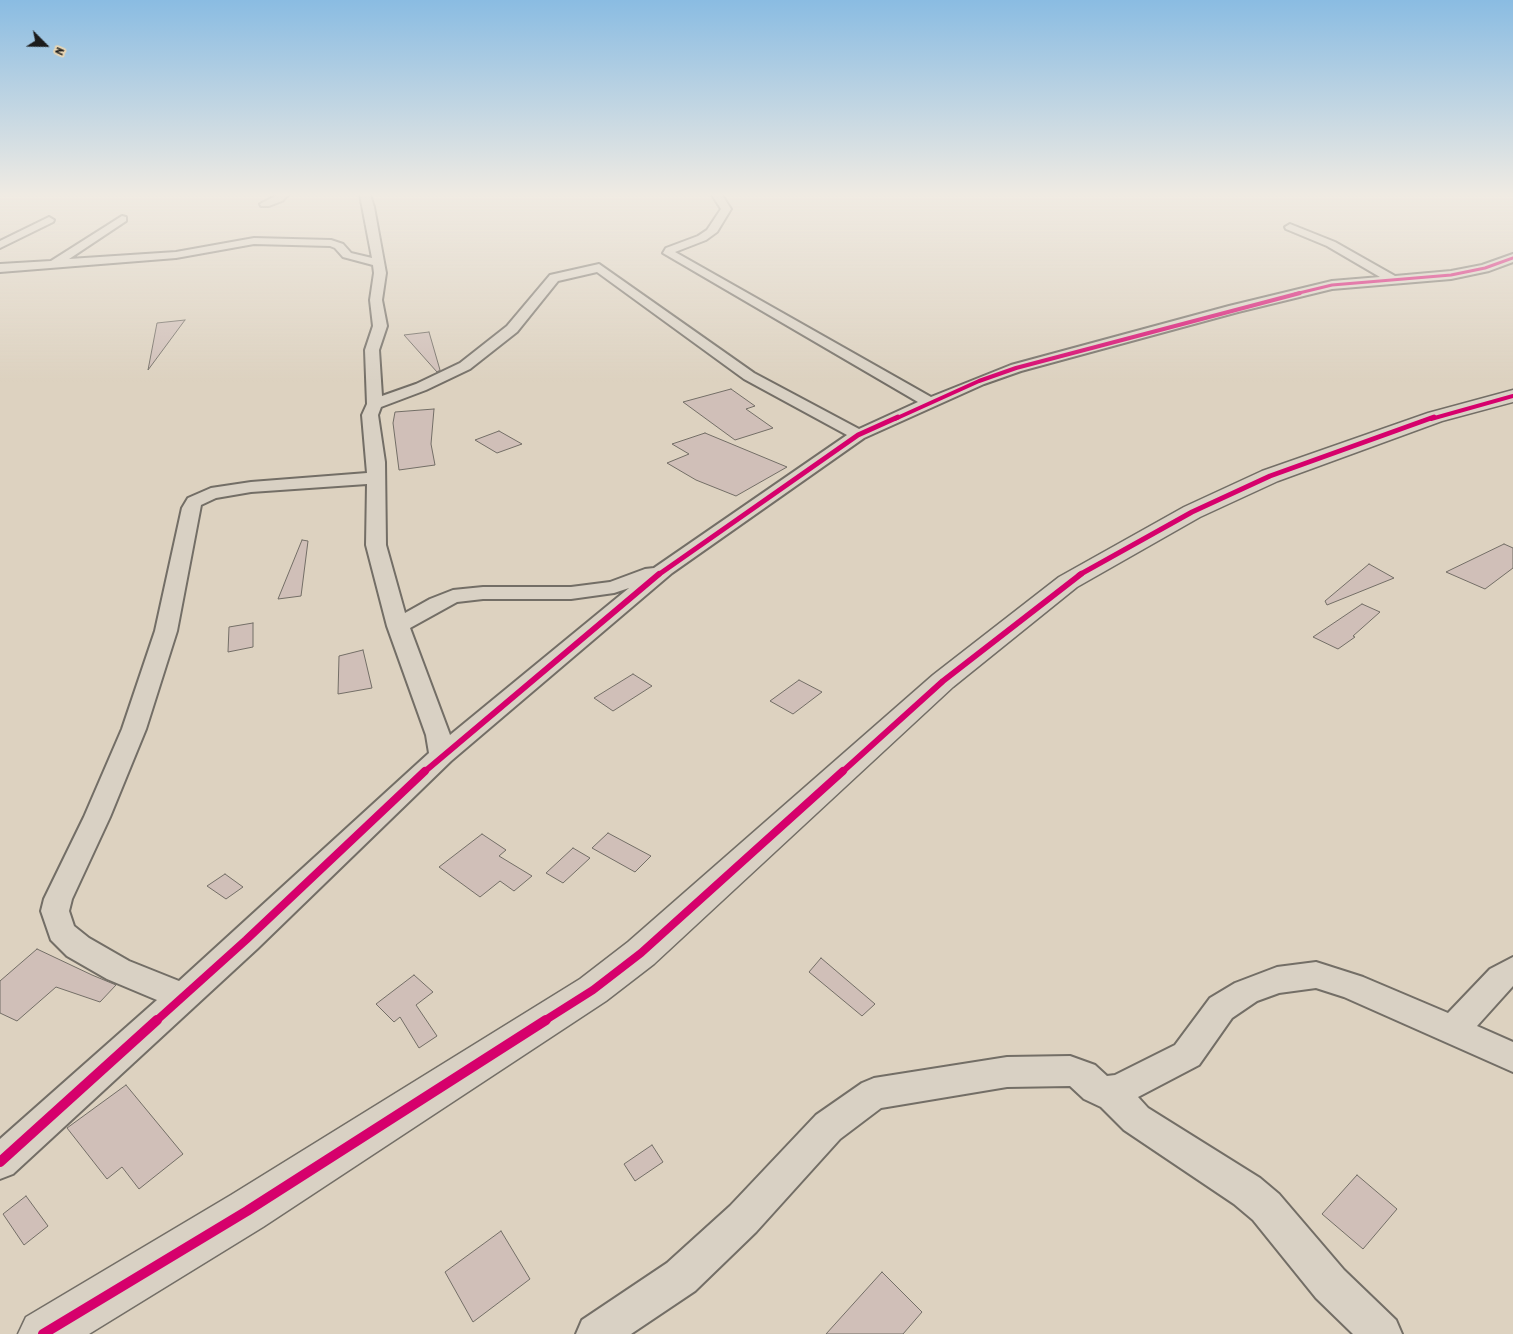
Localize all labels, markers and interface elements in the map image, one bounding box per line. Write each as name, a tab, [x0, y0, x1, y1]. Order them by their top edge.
north arrow	[20, 20, 70, 70]
text: N	[48, 44, 69, 58]

